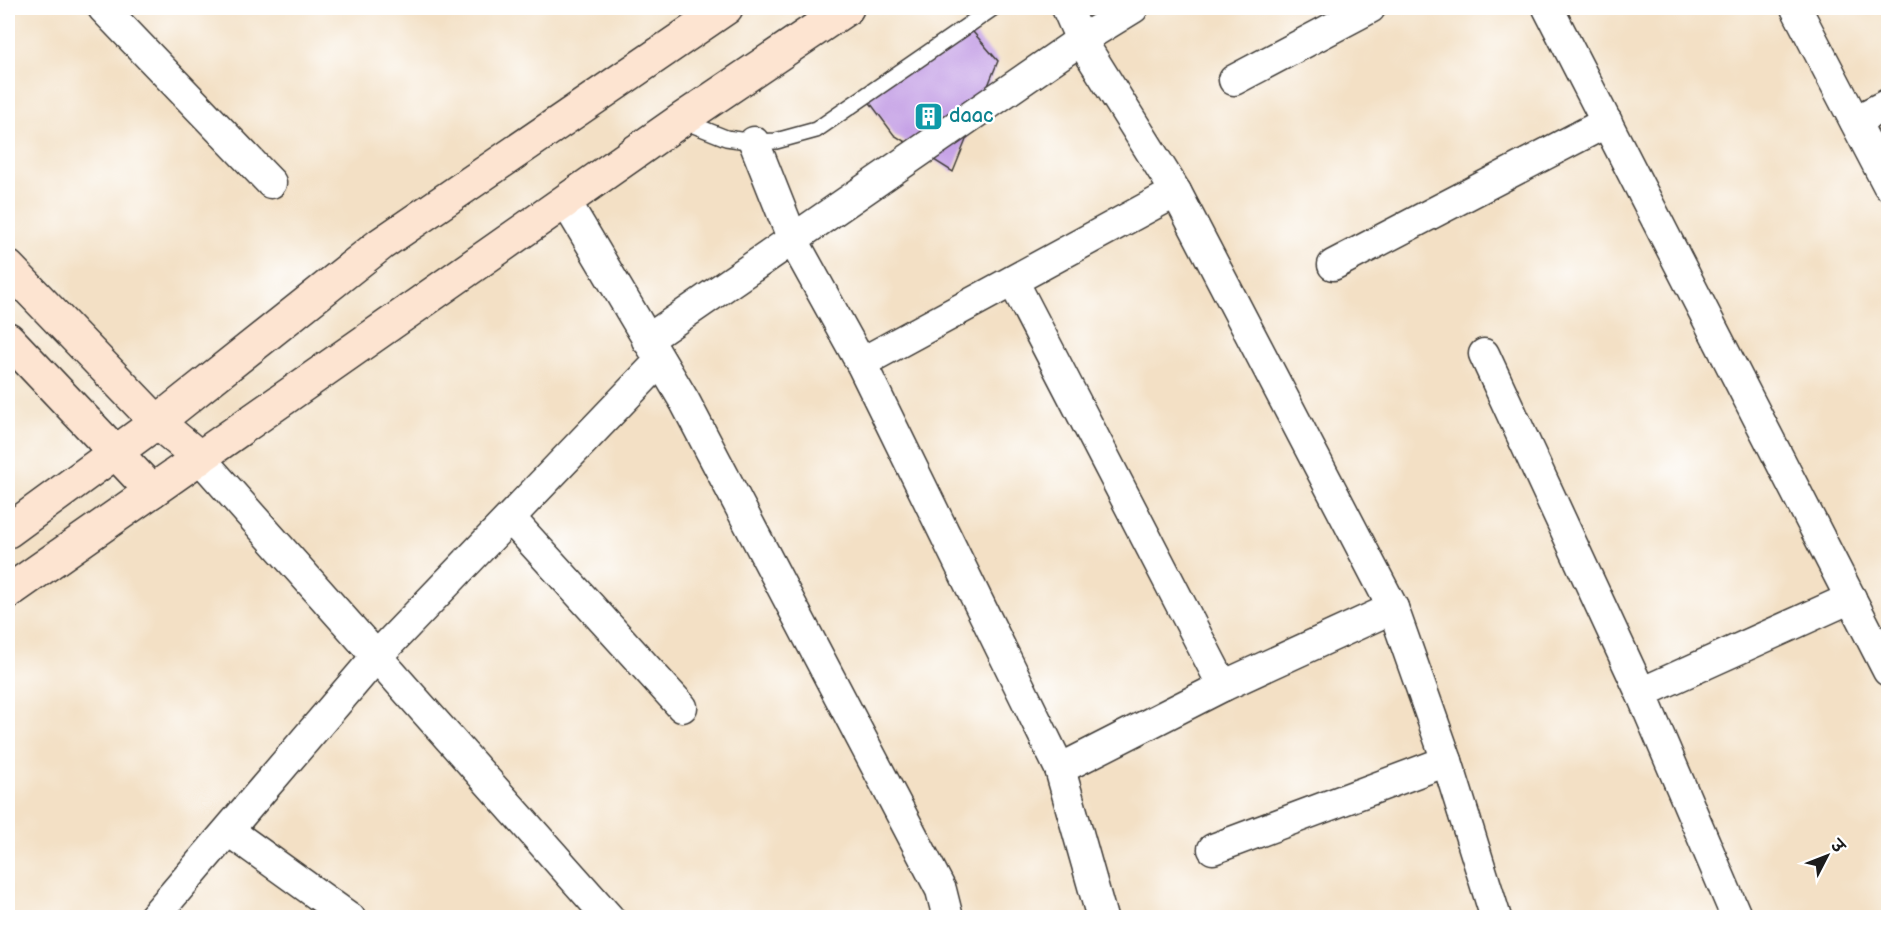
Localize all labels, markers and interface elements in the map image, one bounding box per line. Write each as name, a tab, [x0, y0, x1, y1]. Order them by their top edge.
building icon: daac	[912, 100, 944, 132]
place label: daac	[949, 104, 994, 128]
north arrow	[1797, 826, 1857, 886]
text: उ	[1825, 835, 1849, 858]

